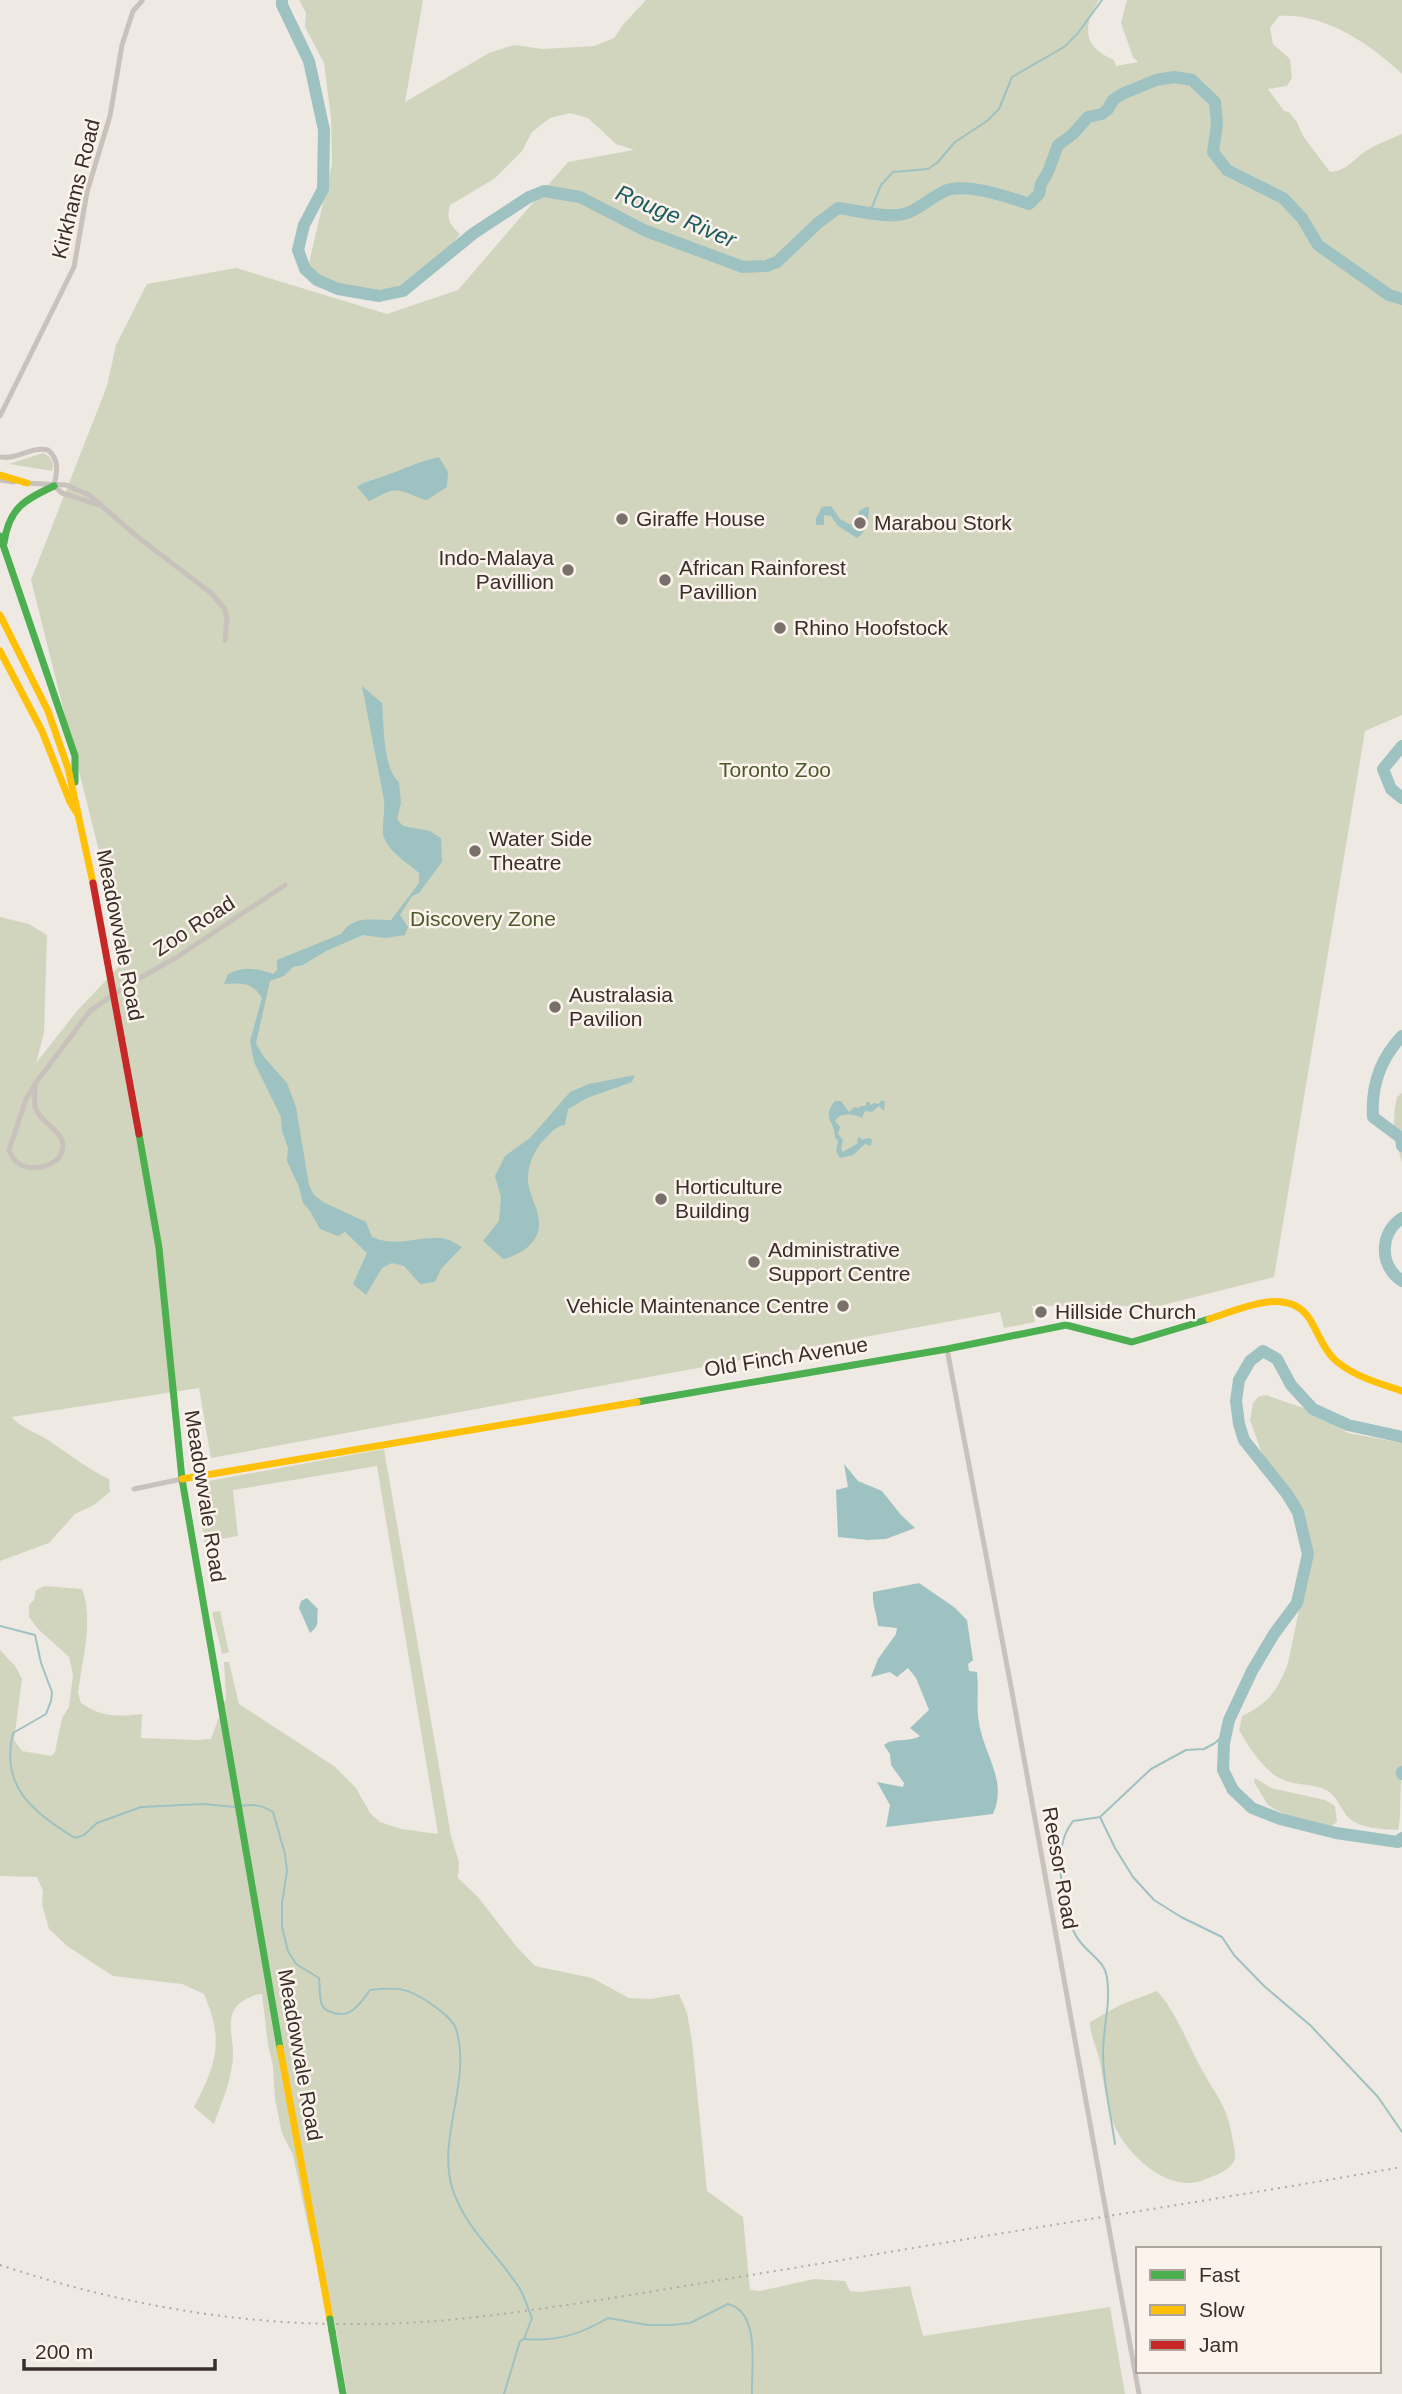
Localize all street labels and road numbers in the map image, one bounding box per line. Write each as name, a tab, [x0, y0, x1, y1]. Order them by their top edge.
street label: Kirkhams Road	[47, 116, 104, 261]
street label: Meadowvale Road	[93, 847, 148, 1022]
street label: Zoo Road	[149, 891, 239, 960]
street label: Old Finch Avenue	[702, 1332, 869, 1381]
street label: Meadowvale Road	[181, 1408, 230, 1584]
street label: Reesor Road	[1038, 1805, 1083, 1931]
street label: Meadowvale Road	[274, 1967, 327, 2143]

